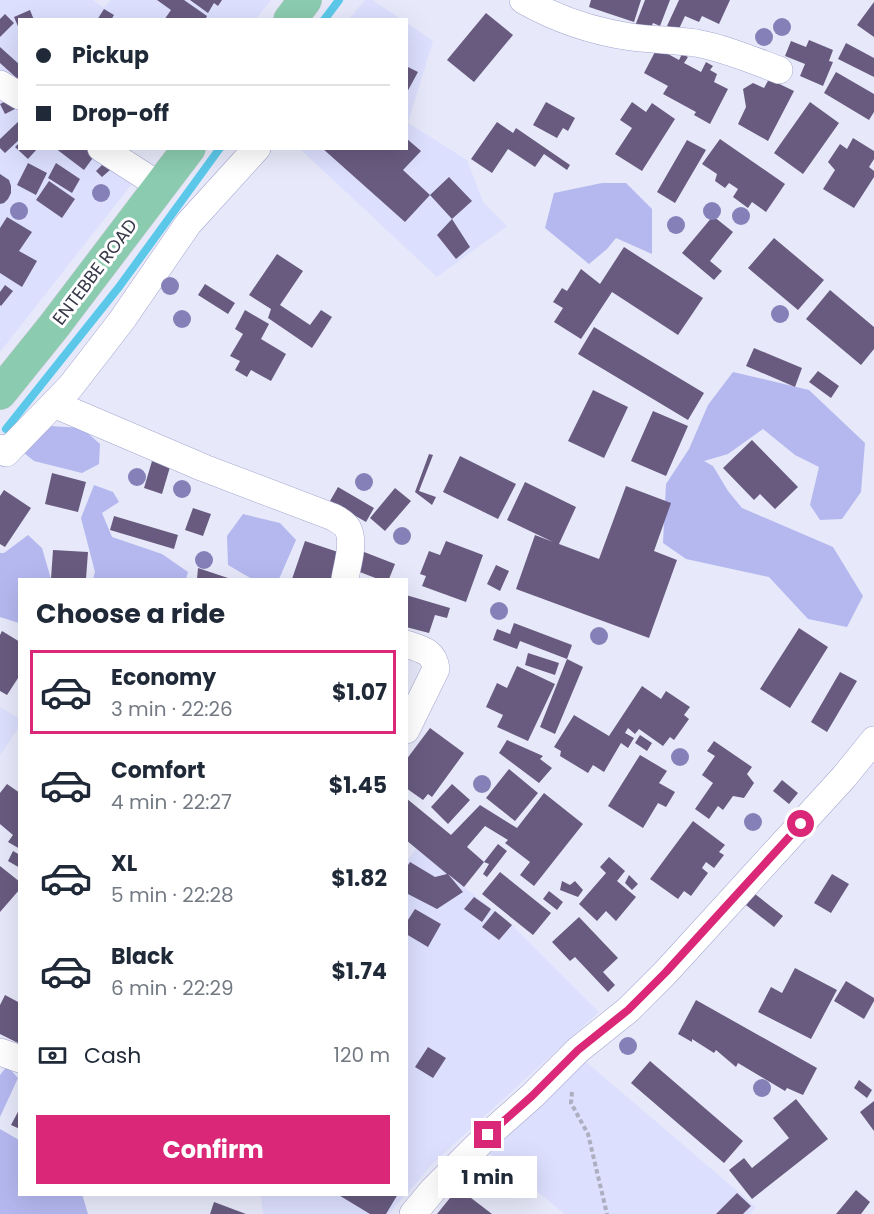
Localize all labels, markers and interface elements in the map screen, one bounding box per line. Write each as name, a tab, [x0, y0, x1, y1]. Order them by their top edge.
text: Pickup	[72, 40, 149, 71]
text: Drop-off	[72, 98, 169, 129]
street label: ENTEBBE ROAD	[46, 213, 143, 330]
text: Choose a ride	[36, 595, 225, 632]
text: Economy	[111, 662, 216, 693]
icon: car	[39, 665, 93, 719]
text: $1.07	[332, 677, 387, 708]
text: 3 min · 22:26	[111, 695, 233, 723]
text: Comfort	[111, 755, 205, 786]
icon: car	[39, 758, 93, 812]
text: $1.45	[329, 770, 387, 801]
text: 4 min · 22:27	[111, 788, 232, 816]
route start	[787, 810, 814, 837]
text: XL	[111, 848, 137, 879]
icon: car	[39, 851, 93, 905]
text: $1.82	[331, 863, 387, 894]
text: 5 min · 22:28	[111, 881, 234, 909]
text: Black	[111, 941, 174, 972]
icon: car	[39, 944, 93, 998]
text: $1.74	[331, 956, 387, 987]
text: 6 min · 22:29	[111, 974, 234, 1002]
icon: cash	[36, 1039, 69, 1072]
text: Cash	[84, 1040, 141, 1071]
text: 120 m	[334, 1041, 390, 1069]
button: Confirm	[36, 1115, 390, 1184]
route end	[474, 1121, 501, 1148]
callout: 1 min	[438, 1156, 538, 1198]
text: 1 min	[461, 1163, 514, 1191]

